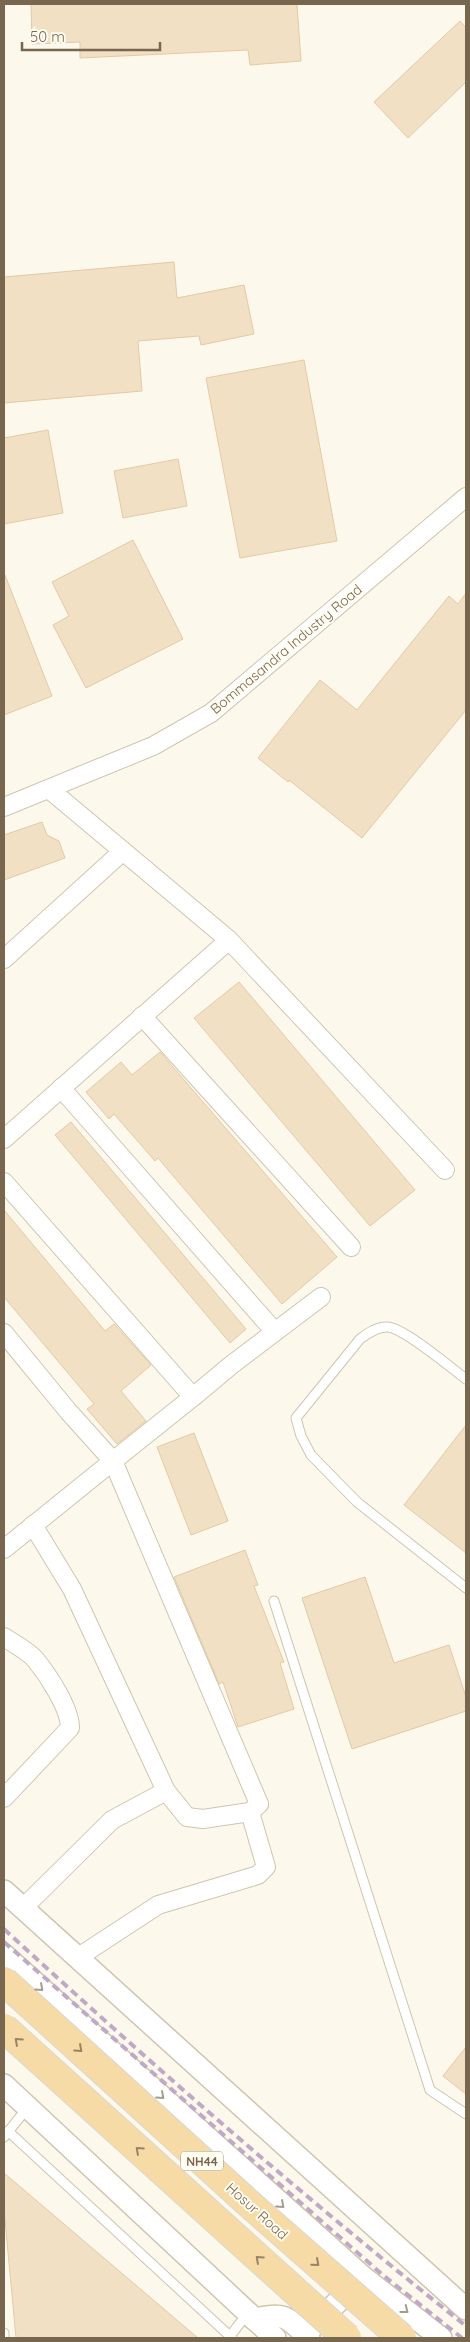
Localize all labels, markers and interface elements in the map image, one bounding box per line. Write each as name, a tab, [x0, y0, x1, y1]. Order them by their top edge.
scale bar	[22, 20, 160, 52]
text: 50 m	[30, 27, 65, 46]
street label: Bommasandra Industry Road	[207, 580, 365, 718]
one-way arrow	[34, 1982, 43, 1991]
one-way arrow	[15, 2038, 24, 2047]
one-way arrow	[73, 2043, 82, 2052]
one-way arrow	[155, 2090, 164, 2099]
one-way arrow	[135, 2147, 144, 2156]
road number: NH44	[181, 2152, 223, 2170]
street label: Hosur Road	[222, 2179, 292, 2243]
one-way arrow	[276, 2199, 285, 2208]
one-way arrow	[256, 2255, 265, 2264]
one-way arrow	[311, 2257, 320, 2266]
one-way arrow	[399, 2305, 408, 2313]

